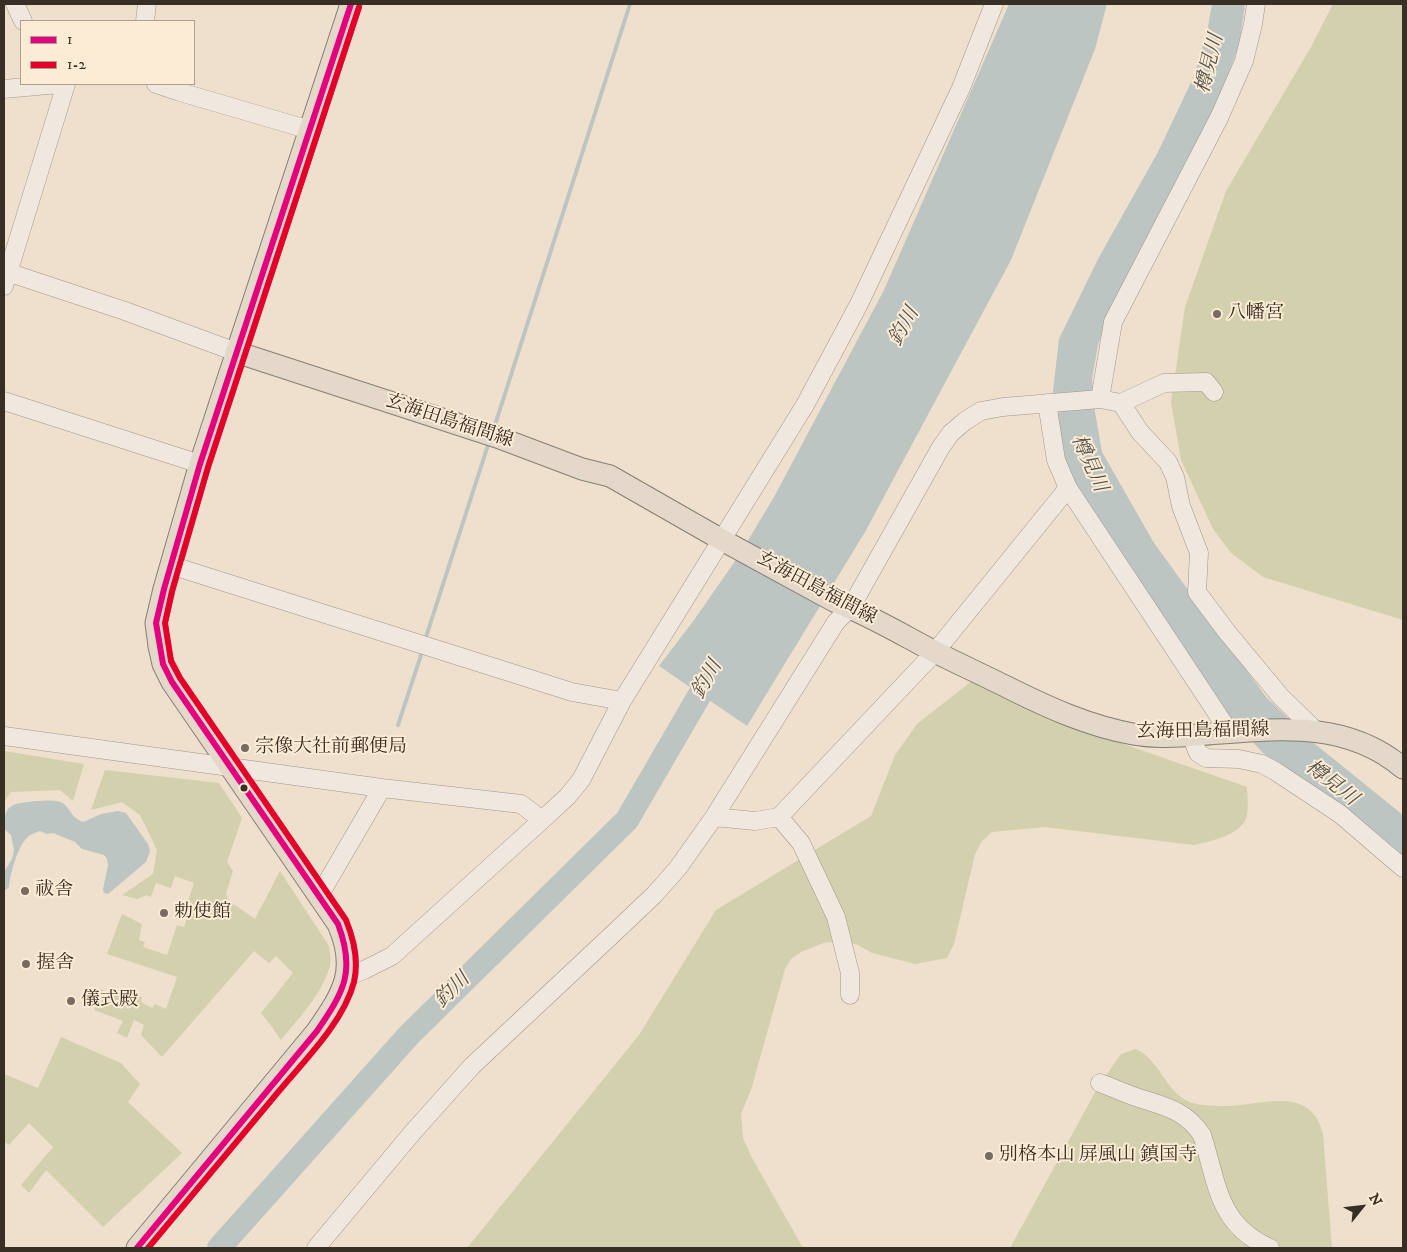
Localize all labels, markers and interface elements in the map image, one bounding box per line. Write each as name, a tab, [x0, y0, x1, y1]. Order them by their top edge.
legend	[20, 20, 195, 85]
text: 1	[67, 30, 73, 49]
water label: 樽見川	[1192, 32, 1230, 96]
text: 1-2	[67, 55, 86, 74]
place label: 八幡宮	[1227, 303, 1284, 325]
water label: 釣川	[885, 304, 925, 350]
marker: 八幡宮	[1211, 308, 1223, 320]
street label: 玄海田島福間線	[382, 391, 516, 453]
water label: 樽見川	[1065, 432, 1111, 496]
street label: 玄海田島福間線	[752, 548, 880, 630]
water label: 釣川	[688, 657, 728, 703]
street label: 玄海田島福間線	[1136, 719, 1270, 745]
place label: 宗像大社前郵便局	[255, 737, 407, 759]
marker: 宗像大社前郵便局	[239, 742, 251, 754]
water label: 樽見川	[1300, 756, 1362, 812]
unlabelled marker	[239, 783, 249, 793]
place label: 祓舎	[35, 880, 73, 902]
marker: 祓舎	[19, 885, 31, 897]
place label: 勅使館	[174, 902, 231, 924]
marker: 勅使館	[158, 907, 170, 919]
place label: 握舎	[36, 953, 74, 975]
marker: 握舎	[20, 958, 32, 970]
water label: 釣川	[430, 968, 476, 1014]
place label: 儀式殿	[81, 990, 138, 1012]
marker: 儀式殿	[65, 995, 77, 1007]
place label: 別格本山 屏風山 鎮国寺	[999, 1145, 1197, 1167]
marker: 別格本山 屏風山 鎮国寺	[983, 1150, 995, 1162]
north arrow	[1337, 1182, 1387, 1232]
text: N	[1364, 1190, 1386, 1209]

